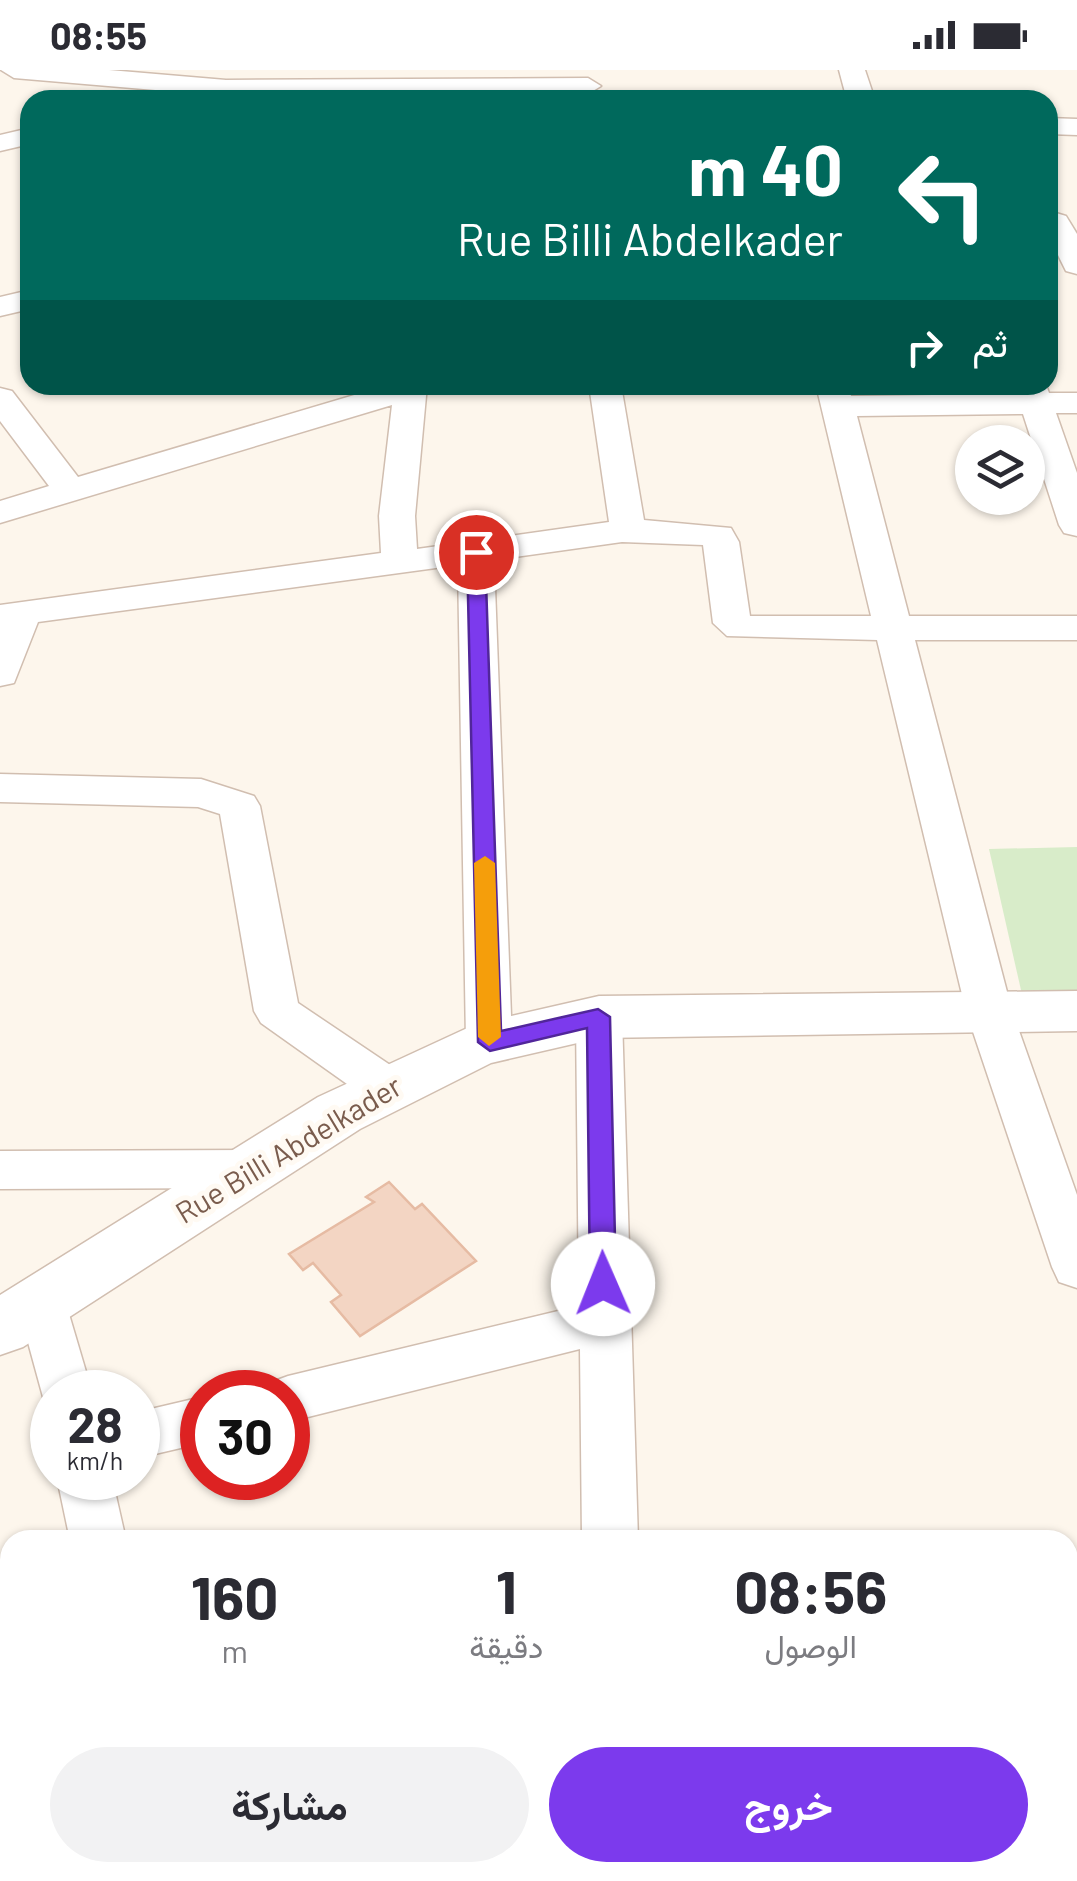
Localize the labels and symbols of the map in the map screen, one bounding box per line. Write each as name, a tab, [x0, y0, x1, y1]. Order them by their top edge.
pin	[434, 510, 519, 595]
street label: Rue Billi Abdelkader	[168, 1067, 408, 1230]
position arrow	[551, 1232, 655, 1336]
speed limit sign: 30	[180, 1370, 310, 1500]

